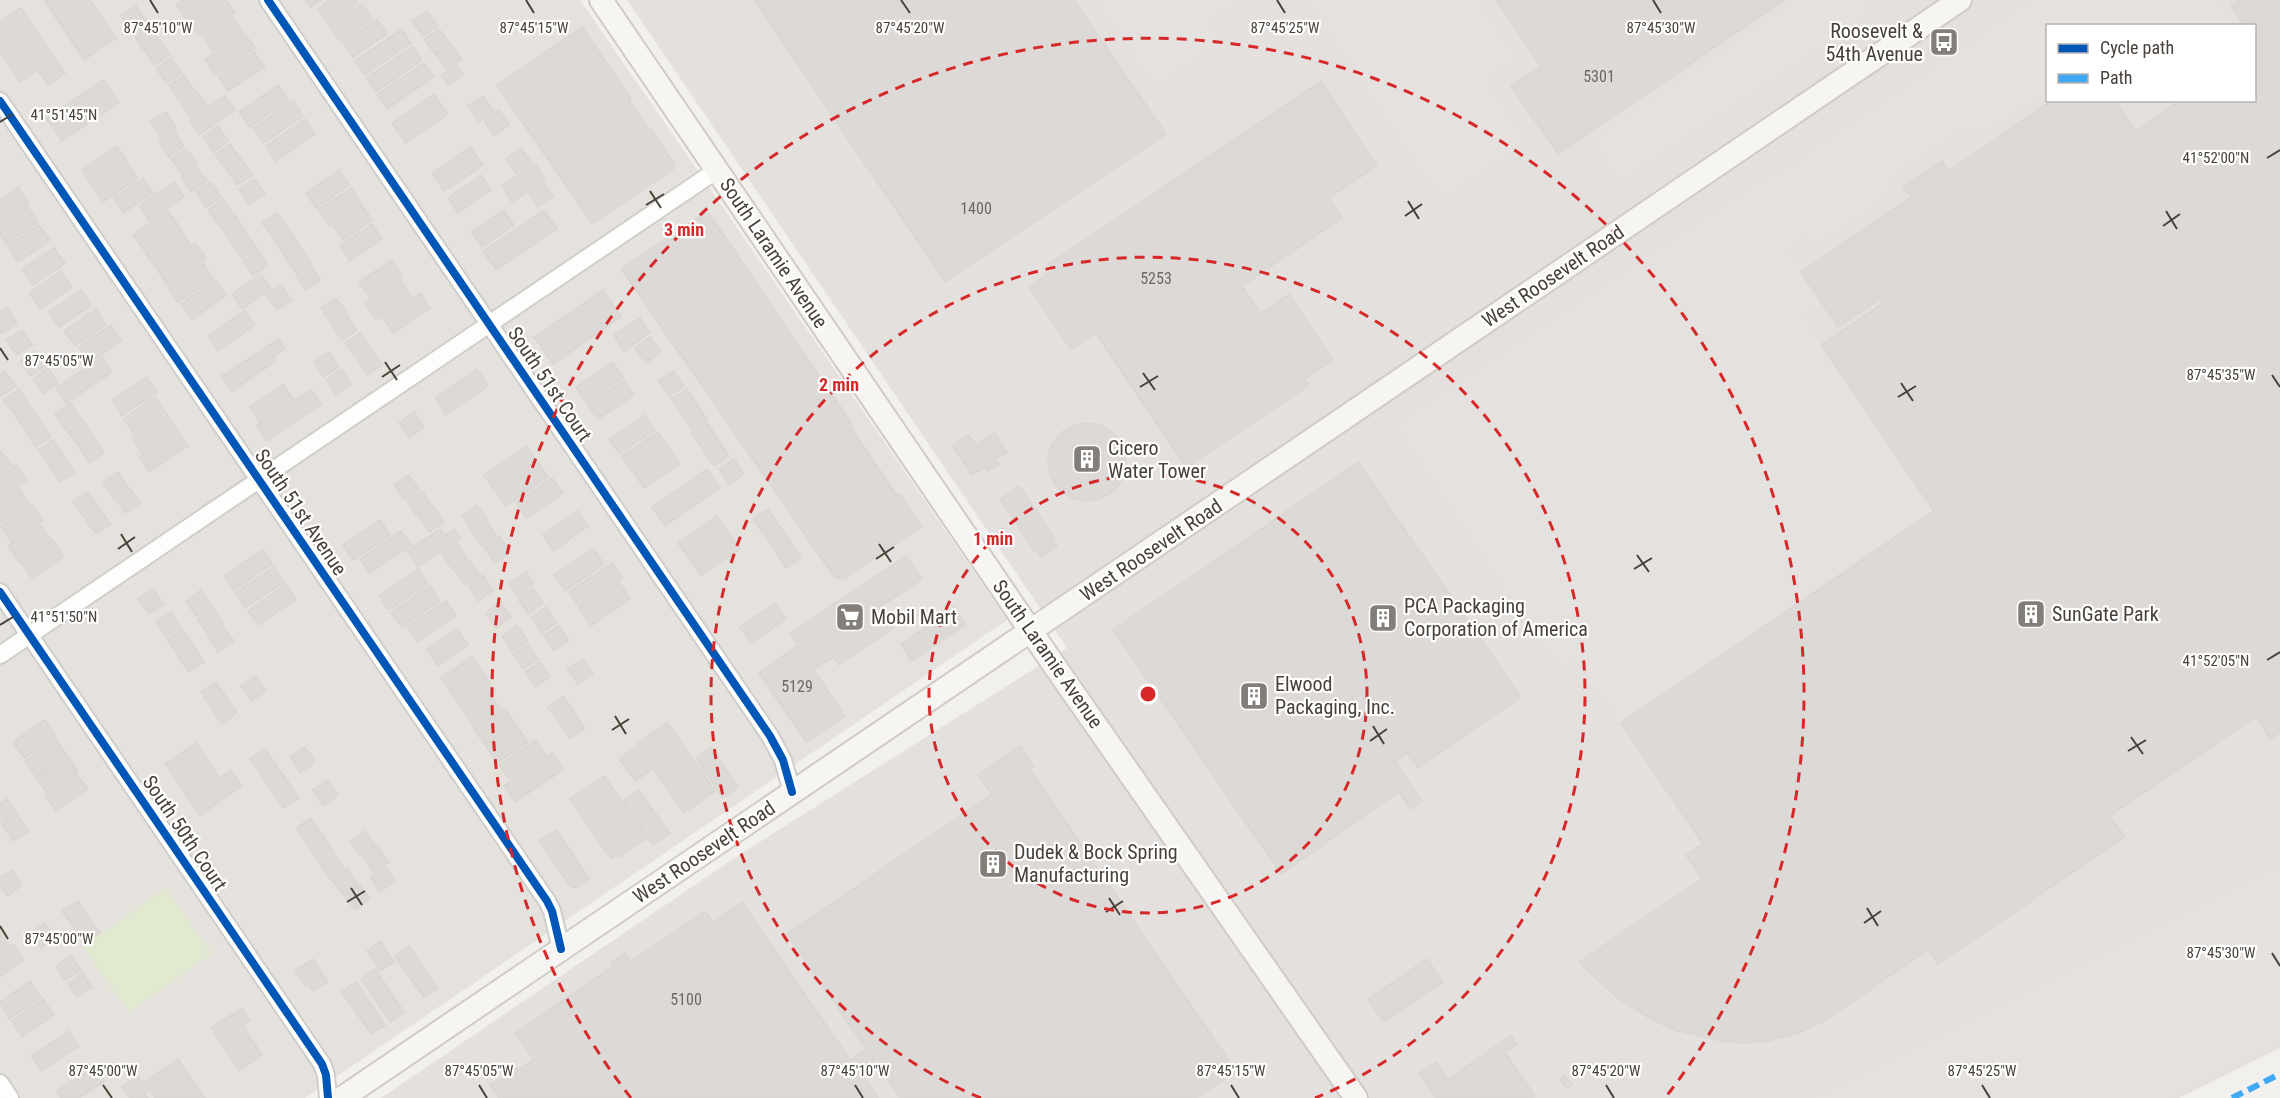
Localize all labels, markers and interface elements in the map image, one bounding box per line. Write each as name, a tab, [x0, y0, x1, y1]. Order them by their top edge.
text: 87°45'10"W	[124, 19, 193, 37]
text: 87°45'15"W	[500, 19, 569, 37]
text: 87°45'20"W	[876, 19, 945, 37]
text: 87°45'25"W	[1251, 19, 1320, 37]
text: 87°45'30"W	[1627, 19, 1696, 37]
place label: Roosevelt & 54th Avenue	[1826, 19, 1923, 66]
legend	[2046, 24, 2256, 102]
bus stop icon: Roosevelt & 54th Avenue	[1928, 26, 1960, 58]
text: Cycle path	[2100, 37, 2174, 58]
house number: 5301	[1583, 67, 1615, 86]
text: Path	[2100, 67, 2133, 88]
text: 41°51'45"N	[31, 106, 97, 124]
text: 41°52'00"N	[2183, 149, 2249, 167]
street label: South Laramie Avenue	[715, 173, 833, 333]
house number: 1400	[960, 199, 992, 218]
text: 3 min	[664, 219, 704, 240]
street label: West Roosevelt Road	[1477, 220, 1629, 332]
house number: 5253	[1140, 269, 1172, 288]
street label: South 51st Court	[503, 322, 597, 446]
text: 87°45'05"W	[25, 352, 94, 370]
text: 87°45'35"W	[2187, 366, 2256, 384]
text: 2 min	[819, 374, 859, 395]
place label: Cicero Water Tower	[1108, 436, 1206, 483]
building icon: Cicero Water Tower	[1071, 443, 1103, 475]
street label: South 51st Avenue	[250, 444, 352, 580]
street label: West Roosevelt Road	[1075, 494, 1227, 606]
text: 1 min	[973, 528, 1013, 549]
street label: South Laramie Avenue	[988, 575, 1108, 733]
place label: PCA Packaging Corporation of America	[1404, 594, 1588, 641]
building icon: SunGate Park	[2015, 598, 2047, 630]
supermarket icon: Mobil Mart	[834, 601, 866, 633]
building icon: PCA Packaging Corporation of America	[1367, 602, 1399, 634]
place label: SunGate Park	[2052, 602, 2159, 626]
place label: Mobil Mart	[871, 605, 957, 629]
text: 41°51'50"N	[31, 608, 97, 626]
text: 41°52'05"N	[2183, 652, 2249, 670]
place label: Elwood Packaging, Inc.	[1275, 672, 1395, 719]
house number: 5129	[781, 677, 813, 696]
building icon: Elwood Packaging, Inc.	[1238, 680, 1270, 712]
centre of rings	[1138, 684, 1158, 704]
street label: South 50th Court	[138, 771, 232, 895]
street label: West Roosevelt Road	[628, 796, 780, 908]
place label: Dudek & Bock Spring Manufacturing	[1014, 840, 1178, 887]
building icon: Dudek & Bock Spring Manufacturing	[977, 848, 1009, 880]
text: 87°45'00"W	[25, 930, 94, 948]
text: 87°45'30"W	[2187, 944, 2256, 962]
house number: 5100	[670, 990, 702, 1009]
text: 87°45'00"W	[69, 1062, 138, 1080]
text: 87°45'05"W	[445, 1062, 514, 1080]
text: 87°45'10"W	[821, 1062, 890, 1080]
text: 87°45'15"W	[1197, 1062, 1266, 1080]
text: 87°45'20"W	[1572, 1062, 1641, 1080]
text: 87°45'25"W	[1948, 1062, 2017, 1080]

